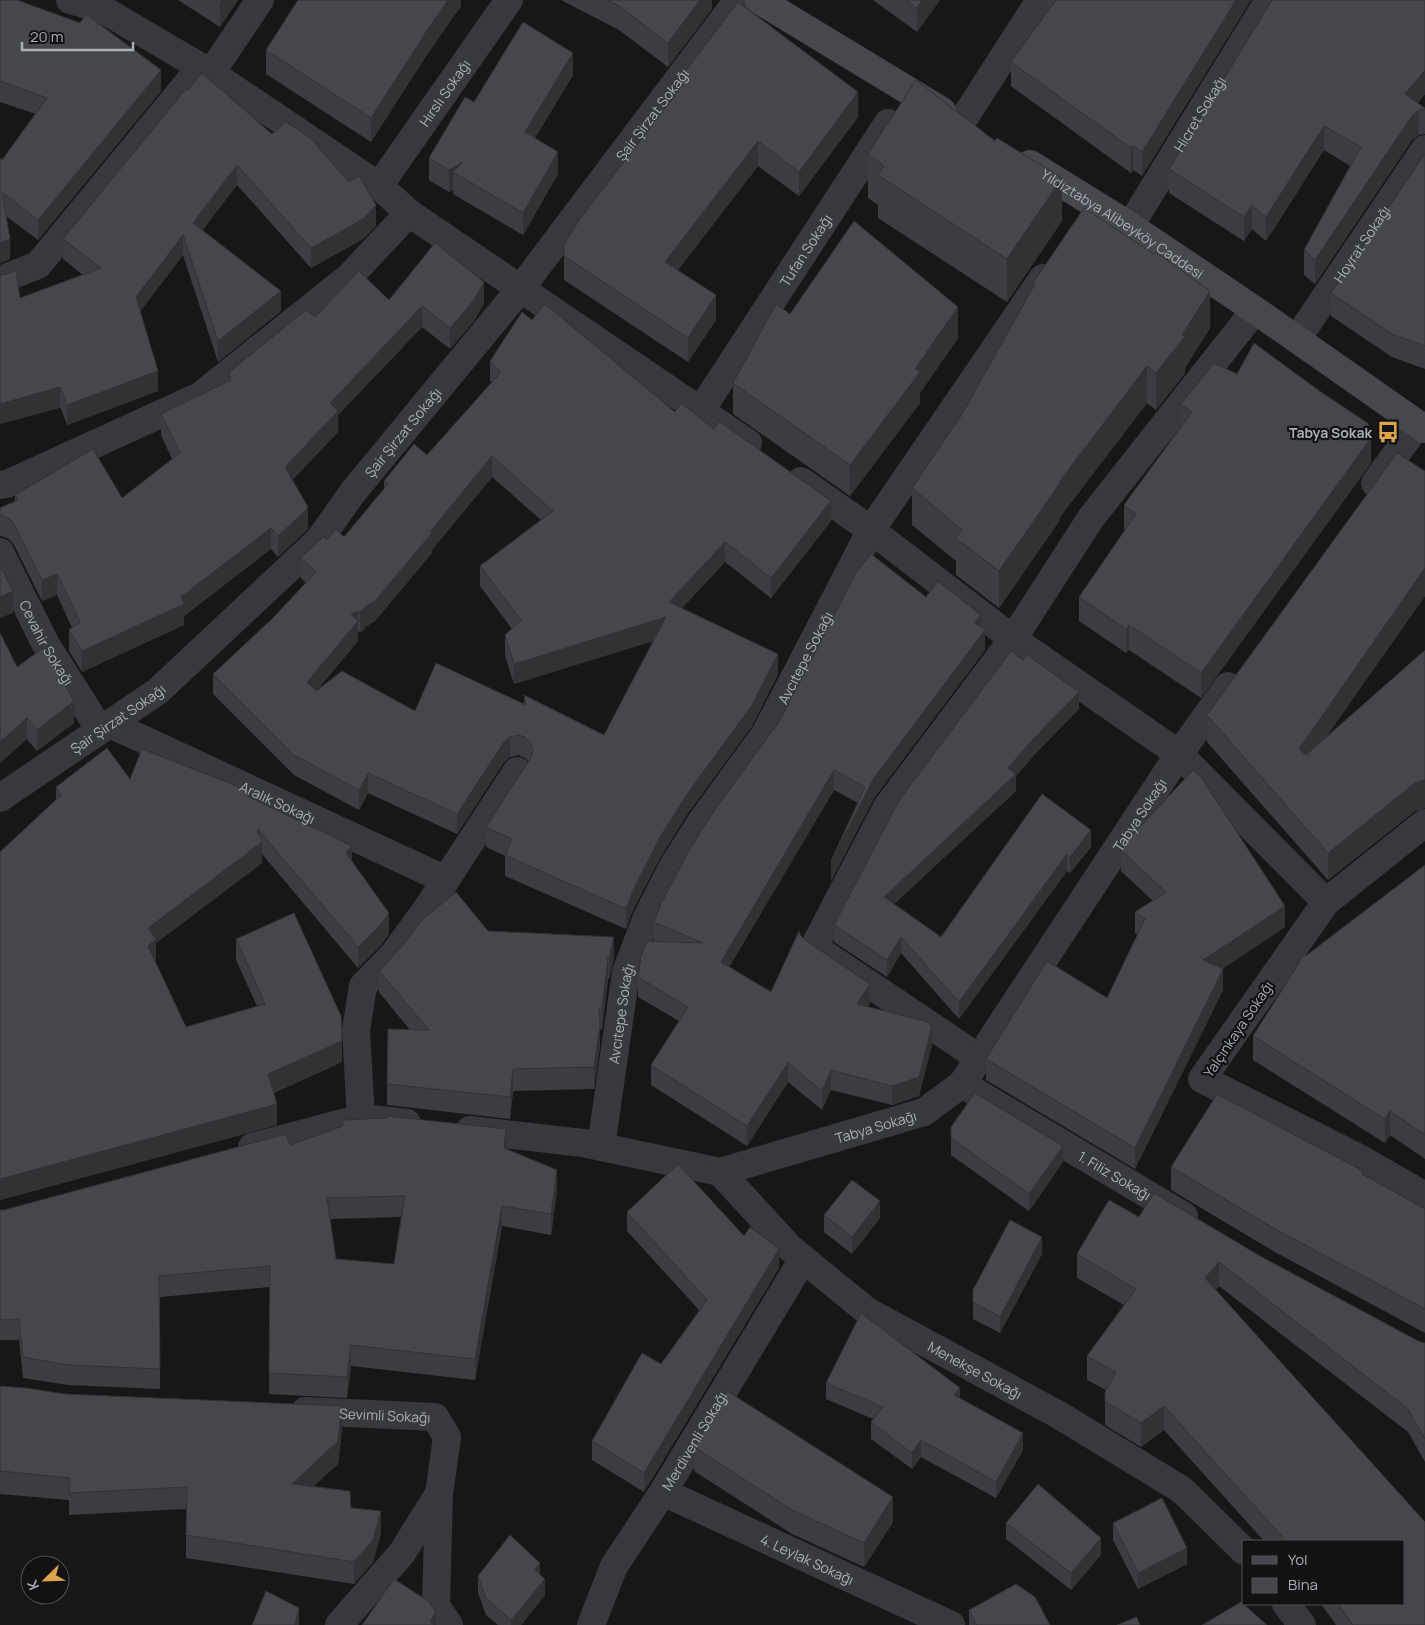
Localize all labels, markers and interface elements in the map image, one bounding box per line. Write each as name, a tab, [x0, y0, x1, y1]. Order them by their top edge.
scale bar	[22, 20, 134, 52]
text: 20 m	[30, 26, 63, 47]
street label: Hırslı Sokağı	[414, 55, 474, 130]
street label: Şair Şirzat Sokağı	[611, 64, 693, 164]
street label: Hicret Sokağı	[1169, 72, 1230, 155]
street label: Yıldıztabya Alibeyköy Caddesi	[1038, 164, 1208, 283]
street label: Hoyrat Sokağı	[1328, 201, 1394, 286]
street label: Tufan Sokağı	[775, 210, 836, 290]
street label: Şair Şirzat Sokağı	[360, 383, 445, 481]
bus stop icon: Tabya Sokak	[1375, 419, 1401, 445]
place label: Tabya Sokak	[1289, 423, 1372, 442]
street label: Cevahir Sokağı	[16, 597, 79, 689]
street label: Avcıtepe Sokağı	[773, 608, 837, 707]
street label: Şair Şirzat Sokağı	[66, 680, 169, 757]
street label: Tabya Sokağı	[1108, 774, 1170, 855]
street label: Aralık Sokağı	[237, 776, 319, 828]
street label: Avcıtepe Sokağı	[603, 960, 638, 1065]
street label: Yalçınkaya Sokağı	[1199, 977, 1277, 1081]
street label: Tabya Sokağı	[833, 1105, 919, 1147]
street label: 1. Filiz Sokağı	[1075, 1146, 1155, 1204]
street label: Menekşe Sokağı	[925, 1336, 1026, 1403]
street label: Merdivenli Sokağı	[657, 1388, 731, 1494]
street label: Sevimli Sokağı	[339, 1403, 431, 1426]
street label: 4. Leylak Sokağı	[758, 1529, 857, 1588]
legend	[1242, 1540, 1405, 1605]
text: Yol	[1288, 1549, 1308, 1570]
north arrow	[20, 1555, 70, 1605]
text: Bina	[1288, 1574, 1318, 1595]
text: K	[22, 1577, 43, 1593]

